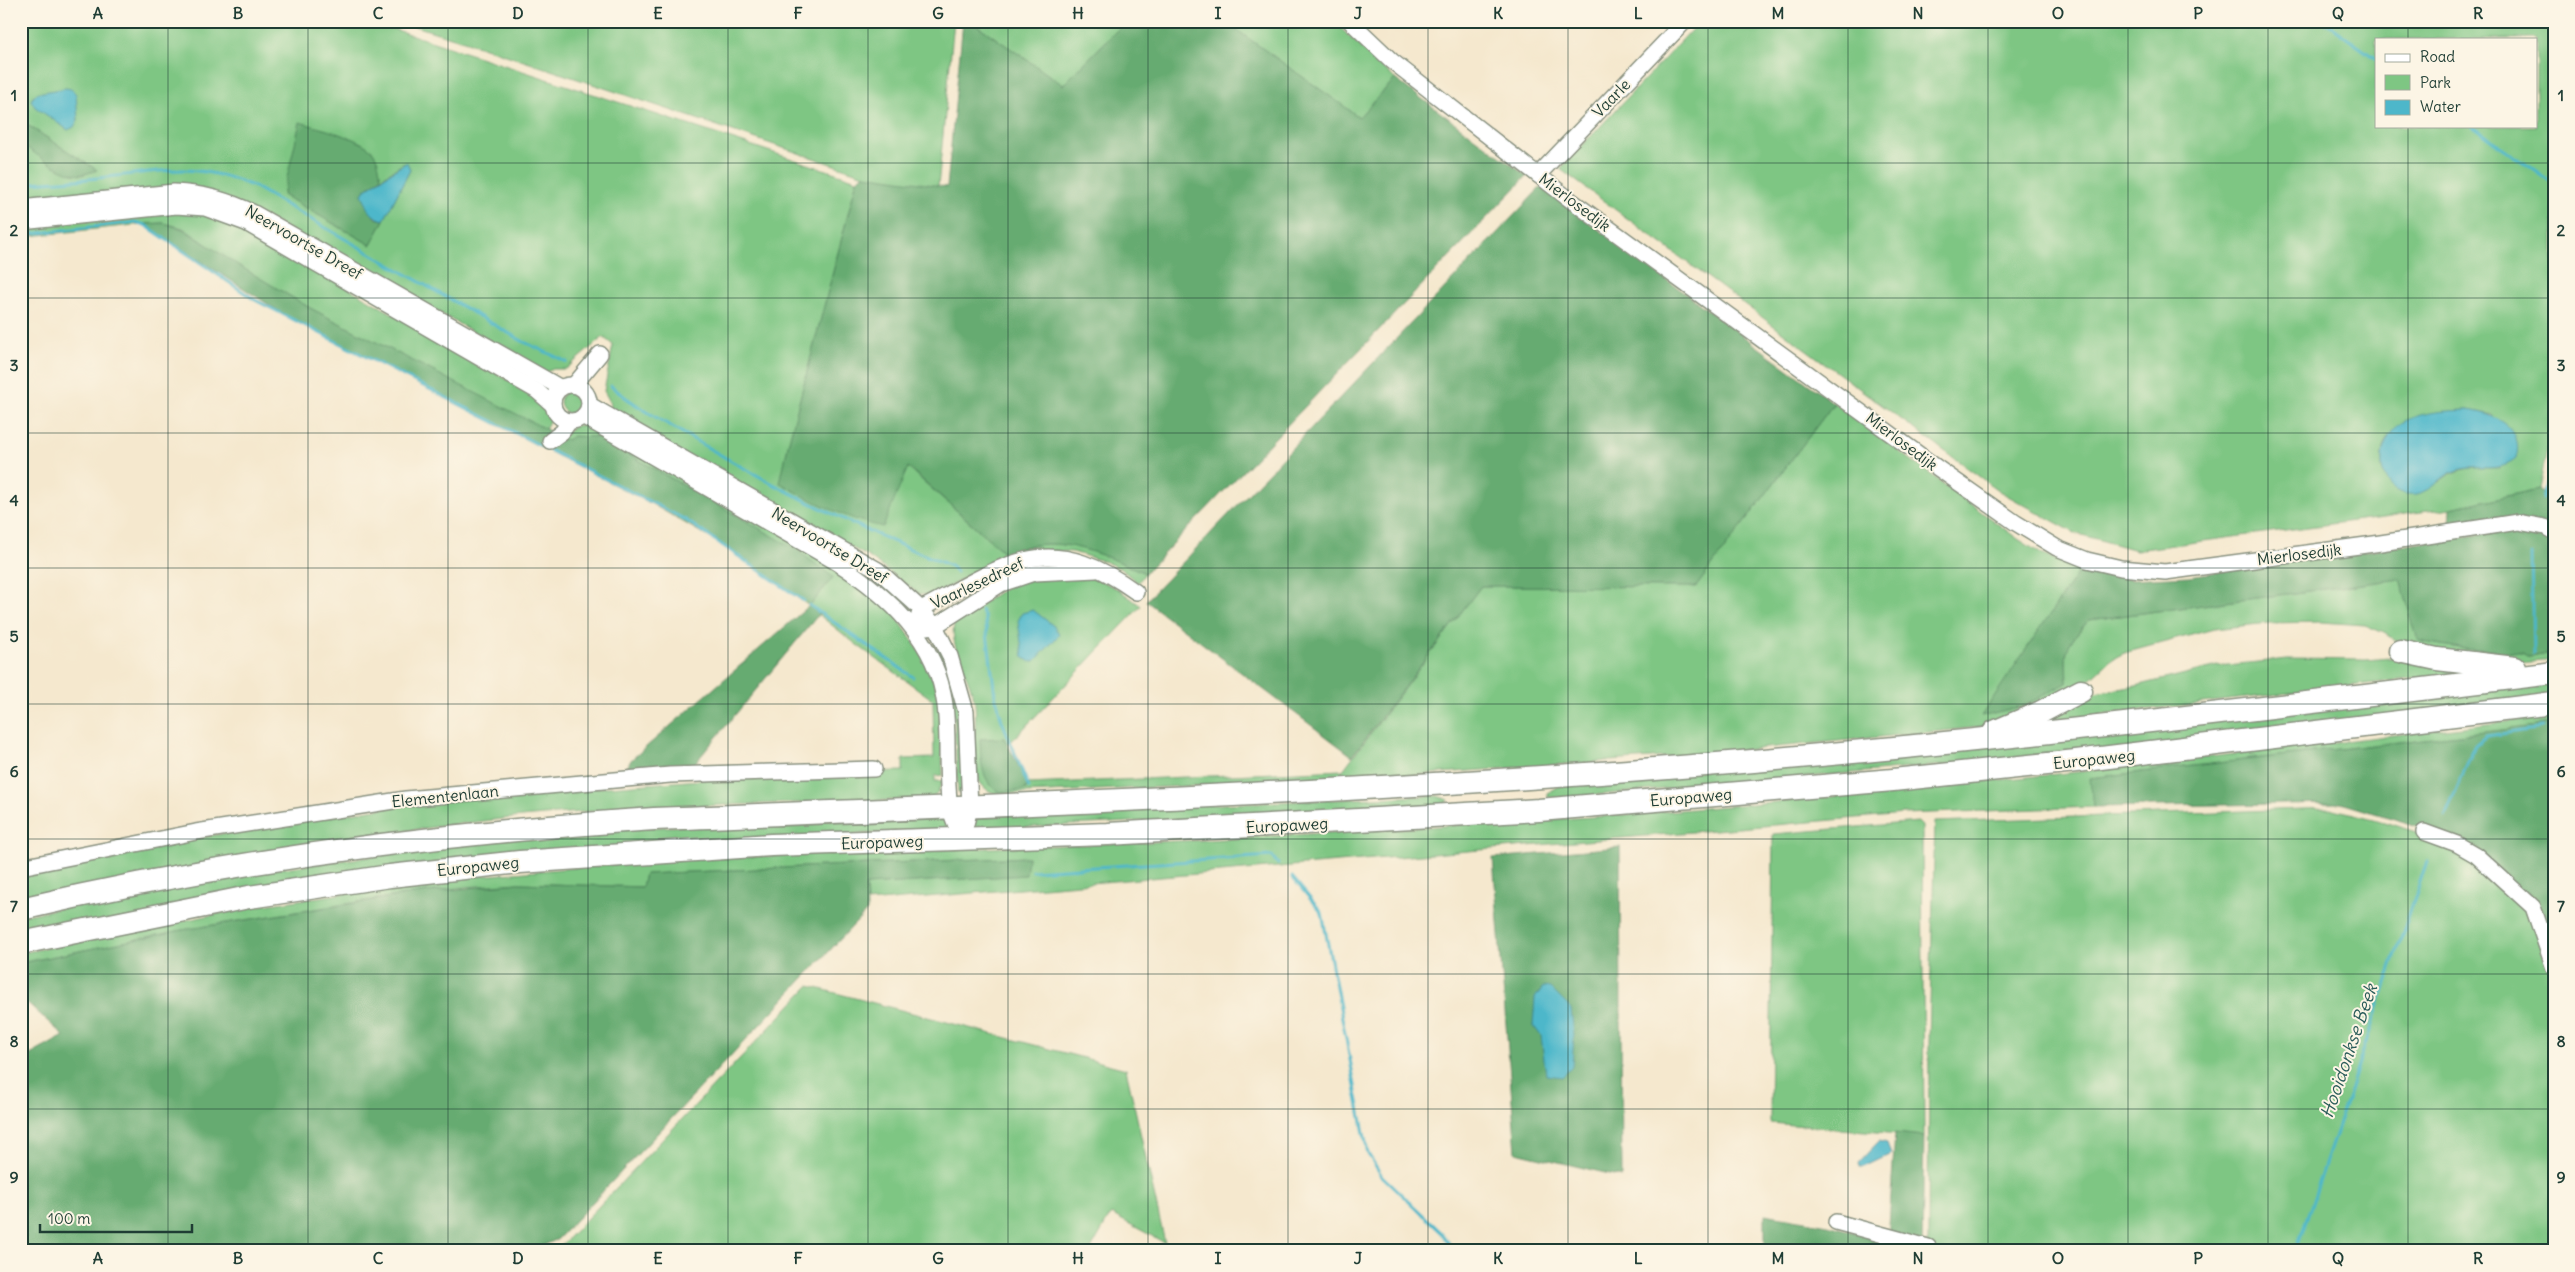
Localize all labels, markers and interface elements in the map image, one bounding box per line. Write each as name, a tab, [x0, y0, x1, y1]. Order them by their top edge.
text: A	[93, 3, 103, 23]
text: B	[233, 3, 244, 23]
text: C	[373, 3, 384, 23]
text: D	[512, 3, 524, 23]
text: E	[653, 3, 663, 23]
text: F	[793, 3, 803, 23]
text: G	[932, 3, 944, 23]
text: H	[1072, 3, 1084, 23]
text: I	[1215, 3, 1222, 23]
text: J	[1354, 3, 1363, 23]
text: K	[1493, 3, 1503, 23]
text: L	[1634, 3, 1643, 23]
text: M	[1772, 3, 1785, 23]
text: N	[1912, 3, 1924, 23]
text: O	[2052, 3, 2064, 23]
text: P	[2193, 3, 2203, 23]
text: Q	[2332, 3, 2344, 23]
text: R	[2473, 3, 2484, 23]
legend	[2375, 38, 2538, 128]
text: Road	[2420, 47, 2455, 66]
text: Park	[2420, 73, 2451, 92]
street label: Vaarle	[1588, 74, 1634, 122]
text: 1	[11, 85, 17, 105]
text: 1	[2558, 85, 2564, 105]
text: Water	[2420, 97, 2461, 116]
street label: Mierlosedijk	[1535, 168, 1615, 236]
street label: Neervoortse Dreef	[242, 200, 367, 284]
text: 2	[10, 220, 19, 240]
text: 2	[2557, 220, 2566, 240]
text: 3	[9, 355, 19, 375]
text: 3	[2556, 355, 2566, 375]
street label: Mierlosedijk	[1862, 407, 1942, 475]
text: 4	[9, 490, 19, 510]
text: 4	[2556, 490, 2566, 510]
street label: Neervoortse Dreef	[768, 502, 892, 588]
street label: Mierlosedijk	[2256, 539, 2342, 569]
street label: Vaarlesedreef	[927, 552, 1027, 613]
text: 5	[9, 626, 19, 646]
text: 5	[2556, 626, 2566, 646]
street label: Europaweg	[2052, 745, 2136, 773]
text: 6	[9, 761, 19, 781]
text: 6	[2556, 761, 2566, 781]
street label: Elementenlaan	[390, 780, 500, 812]
street label: Europaweg	[1649, 783, 1733, 811]
street label: Europaweg	[1245, 813, 1329, 837]
street label: Europaweg	[841, 831, 923, 853]
street label: Europaweg	[436, 852, 520, 880]
text: 7	[10, 896, 18, 916]
text: 7	[2557, 896, 2565, 916]
water label: Hooidonkse Beek	[2315, 979, 2383, 1121]
text: 8	[9, 1031, 19, 1051]
text: 8	[2556, 1031, 2566, 1051]
text: 9	[9, 1167, 19, 1187]
text: 9	[2556, 1167, 2566, 1187]
scale bar	[40, 1202, 192, 1234]
text: 100 m	[48, 1209, 90, 1228]
text: A	[93, 1248, 103, 1268]
text: B	[233, 1248, 244, 1268]
text: C	[373, 1248, 384, 1268]
text: D	[512, 1248, 524, 1268]
text: E	[653, 1248, 663, 1268]
text: F	[793, 1248, 803, 1268]
text: G	[932, 1248, 944, 1268]
text: H	[1072, 1248, 1084, 1268]
text: I	[1215, 1248, 1222, 1268]
text: J	[1354, 1248, 1363, 1268]
text: K	[1493, 1248, 1503, 1268]
text: L	[1634, 1248, 1643, 1268]
text: M	[1772, 1248, 1785, 1268]
text: N	[1912, 1248, 1924, 1268]
text: O	[2052, 1248, 2064, 1268]
text: P	[2193, 1248, 2203, 1268]
text: Q	[2332, 1248, 2344, 1268]
text: R	[2473, 1248, 2484, 1268]

